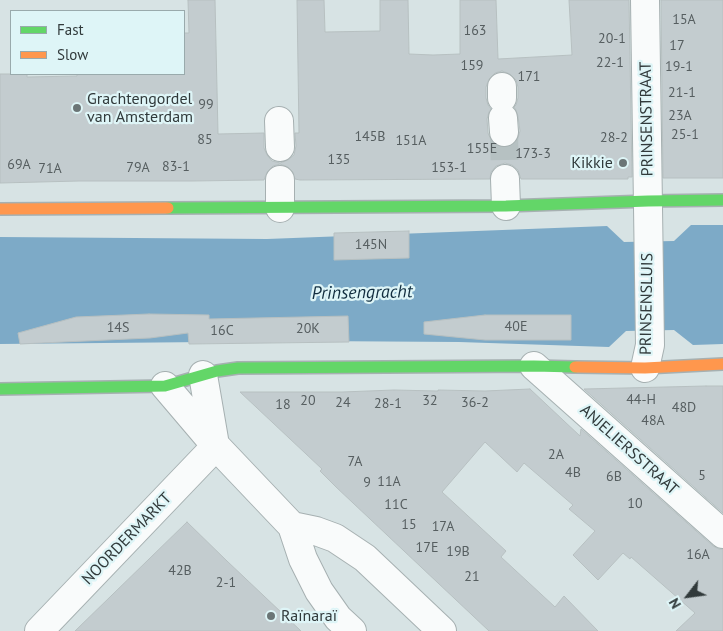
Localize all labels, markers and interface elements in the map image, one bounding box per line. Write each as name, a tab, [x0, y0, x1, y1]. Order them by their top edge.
legend	[10, 10, 185, 75]
house number: 15A	[672, 12, 696, 28]
text: Fast	[57, 20, 84, 39]
house number: 163	[464, 23, 486, 39]
house number: 20-1	[598, 31, 626, 47]
house number: 17	[669, 38, 685, 54]
text: Slow	[57, 45, 88, 64]
house number: 22-1	[596, 55, 624, 71]
house number: 159	[461, 58, 483, 74]
house number: 19-1	[665, 59, 693, 75]
street label: PRINSENSTRAAT	[636, 61, 658, 177]
house number: 171	[518, 69, 540, 85]
house number: 21-1	[668, 85, 696, 101]
place label: Grachtengordel van Amsterdam	[87, 89, 193, 127]
house number: 99	[198, 97, 214, 113]
marker: Grachtengordel van Amsterdam	[71, 102, 83, 114]
house number: 23A	[668, 108, 692, 124]
house number: 25-1	[671, 127, 699, 143]
house number: 145B	[354, 129, 386, 145]
house number: 28-2	[600, 130, 628, 146]
house number: 85	[197, 132, 213, 148]
house number: 151A	[395, 133, 427, 149]
house number: 155E	[467, 141, 497, 157]
house number: 173-3	[515, 146, 551, 162]
house number: 135	[328, 152, 350, 168]
place label: Kikkie	[571, 153, 613, 173]
house number: 69A	[7, 157, 31, 173]
marker: Kikkie	[617, 157, 629, 169]
house number: 83-1	[162, 159, 190, 175]
house number: 79A	[126, 160, 150, 176]
house number: 153-1	[431, 160, 467, 176]
house number: 71A	[38, 161, 62, 177]
house number: 145N	[355, 237, 387, 253]
street label: PRINSENSLUIS	[637, 253, 657, 355]
water label: Prinsengracht	[311, 281, 413, 305]
house number: 40E	[505, 319, 527, 335]
house number: 14S	[107, 320, 129, 336]
house number: 20K	[296, 321, 320, 337]
house number: 16C	[210, 323, 234, 339]
house number: 44-H	[626, 392, 656, 408]
house number: 20	[300, 393, 316, 409]
house number: 32	[422, 393, 438, 409]
house number: 24	[335, 395, 351, 411]
house number: 36-2	[461, 395, 489, 411]
house number: 28-1	[374, 396, 402, 412]
house number: 18	[275, 397, 291, 413]
house number: 48D	[672, 400, 696, 416]
street label: ANJELIERSSTRAAT	[576, 401, 682, 499]
house number: 48A	[641, 413, 665, 429]
house number: 2A	[548, 447, 564, 463]
house number: 7A	[347, 454, 363, 470]
house number: 4B	[565, 465, 581, 481]
house number: 5	[698, 468, 706, 484]
house number: 6B	[606, 469, 622, 485]
house number: 11A	[377, 474, 401, 490]
house number: 9	[363, 475, 371, 491]
street label: NOORDERMARKT	[78, 489, 176, 589]
house number: 10	[627, 496, 643, 512]
house number: 11C	[384, 497, 408, 513]
house number: 15	[401, 517, 417, 533]
house number: 17A	[432, 519, 454, 535]
house number: 17E	[416, 540, 438, 556]
house number: 19B	[446, 544, 470, 560]
house number: 16A	[686, 547, 710, 563]
house number: 42B	[168, 563, 192, 579]
house number: 21	[464, 569, 480, 585]
north arrow	[663, 571, 713, 621]
house number: 2-1	[216, 575, 236, 591]
text: N	[665, 595, 685, 612]
place label: Raïnaraï	[281, 606, 337, 626]
marker: Raïnaraï	[265, 610, 277, 622]

